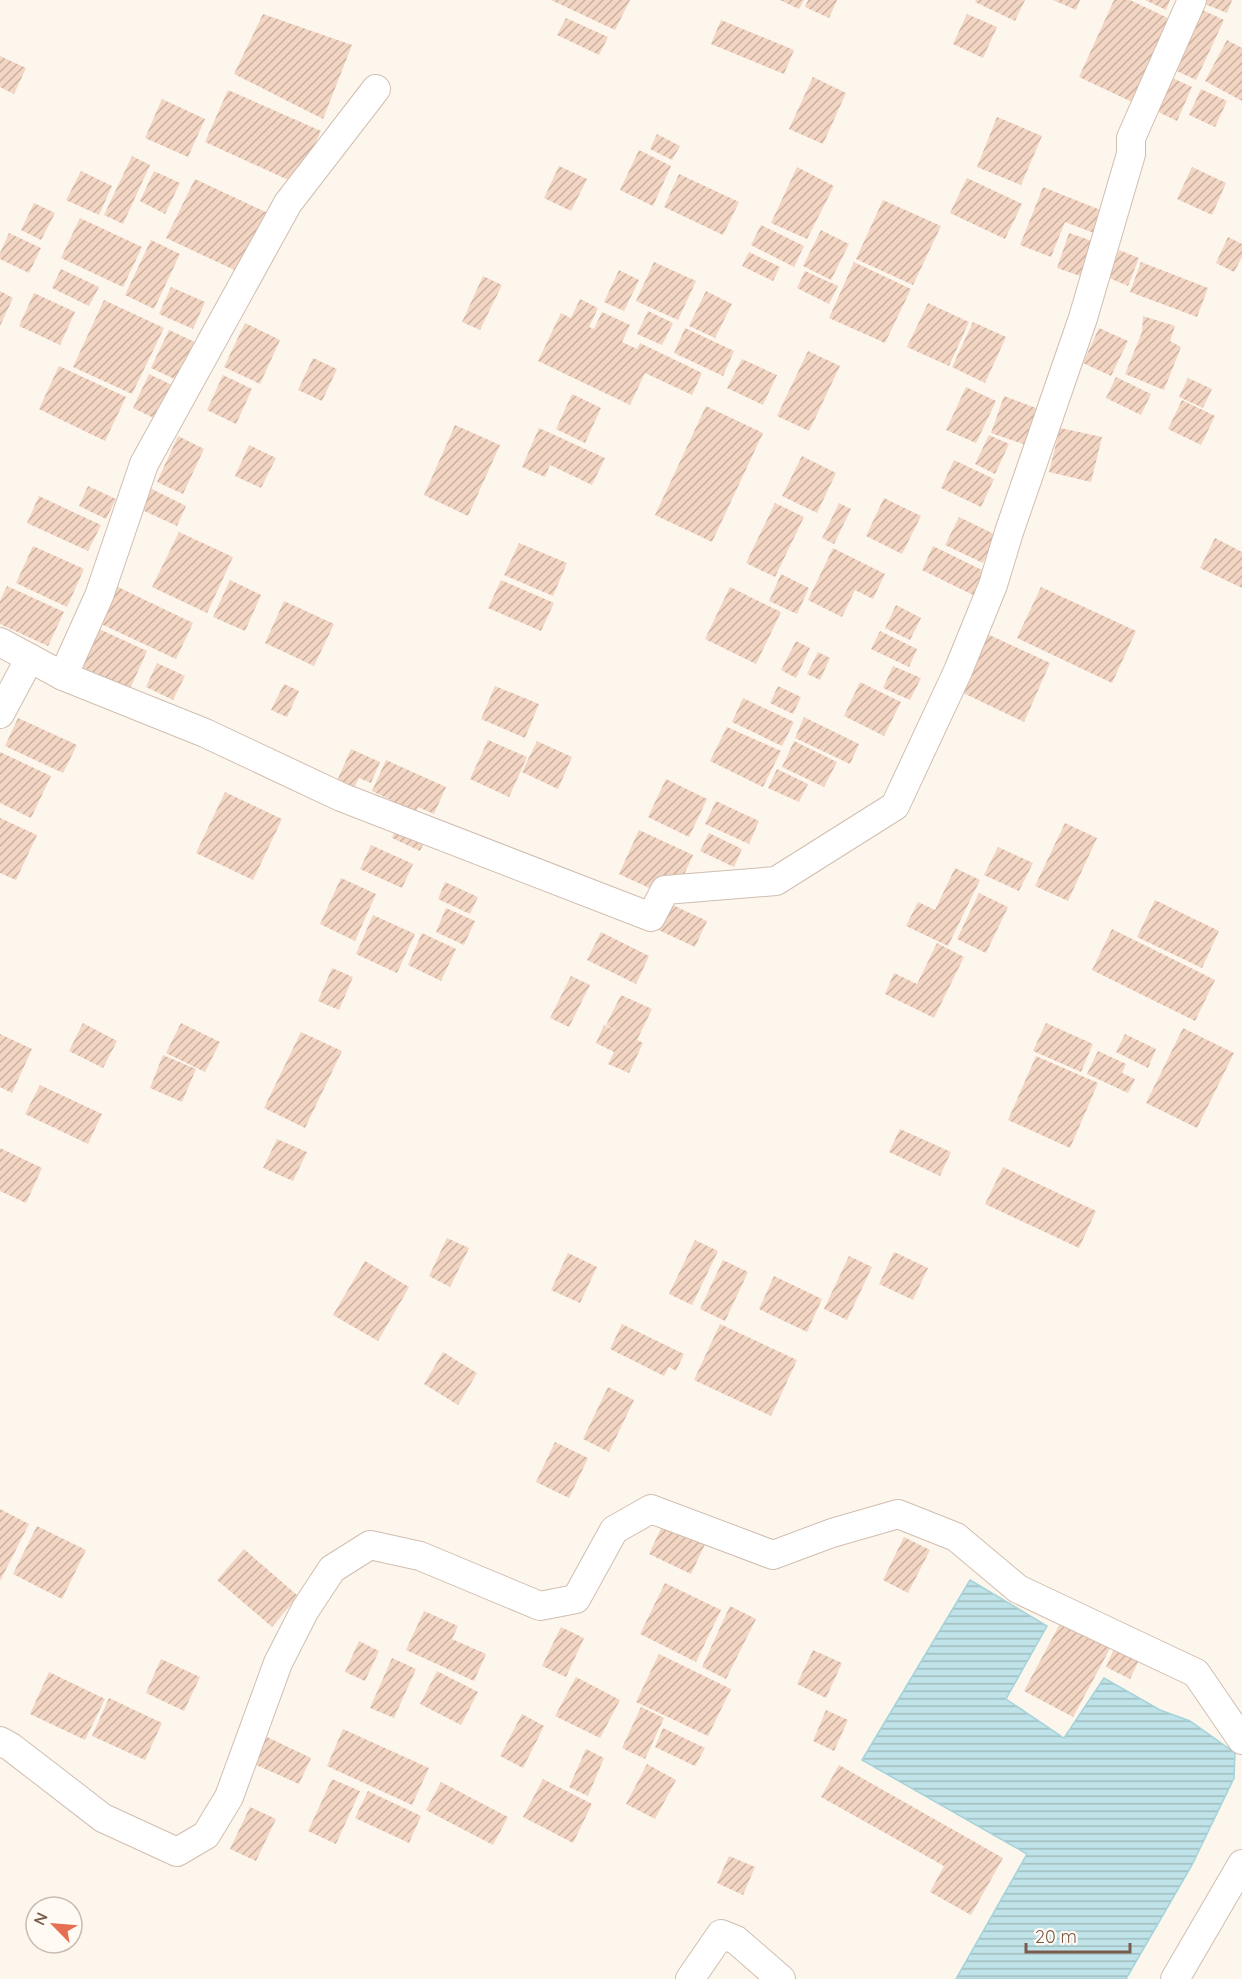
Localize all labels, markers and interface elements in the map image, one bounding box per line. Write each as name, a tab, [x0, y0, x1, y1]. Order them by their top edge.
north arrow	[24, 1895, 84, 1955]
text: N	[29, 1909, 52, 1928]
scale bar	[1026, 1916, 1130, 1954]
text: 20 m	[1035, 1925, 1077, 1948]

